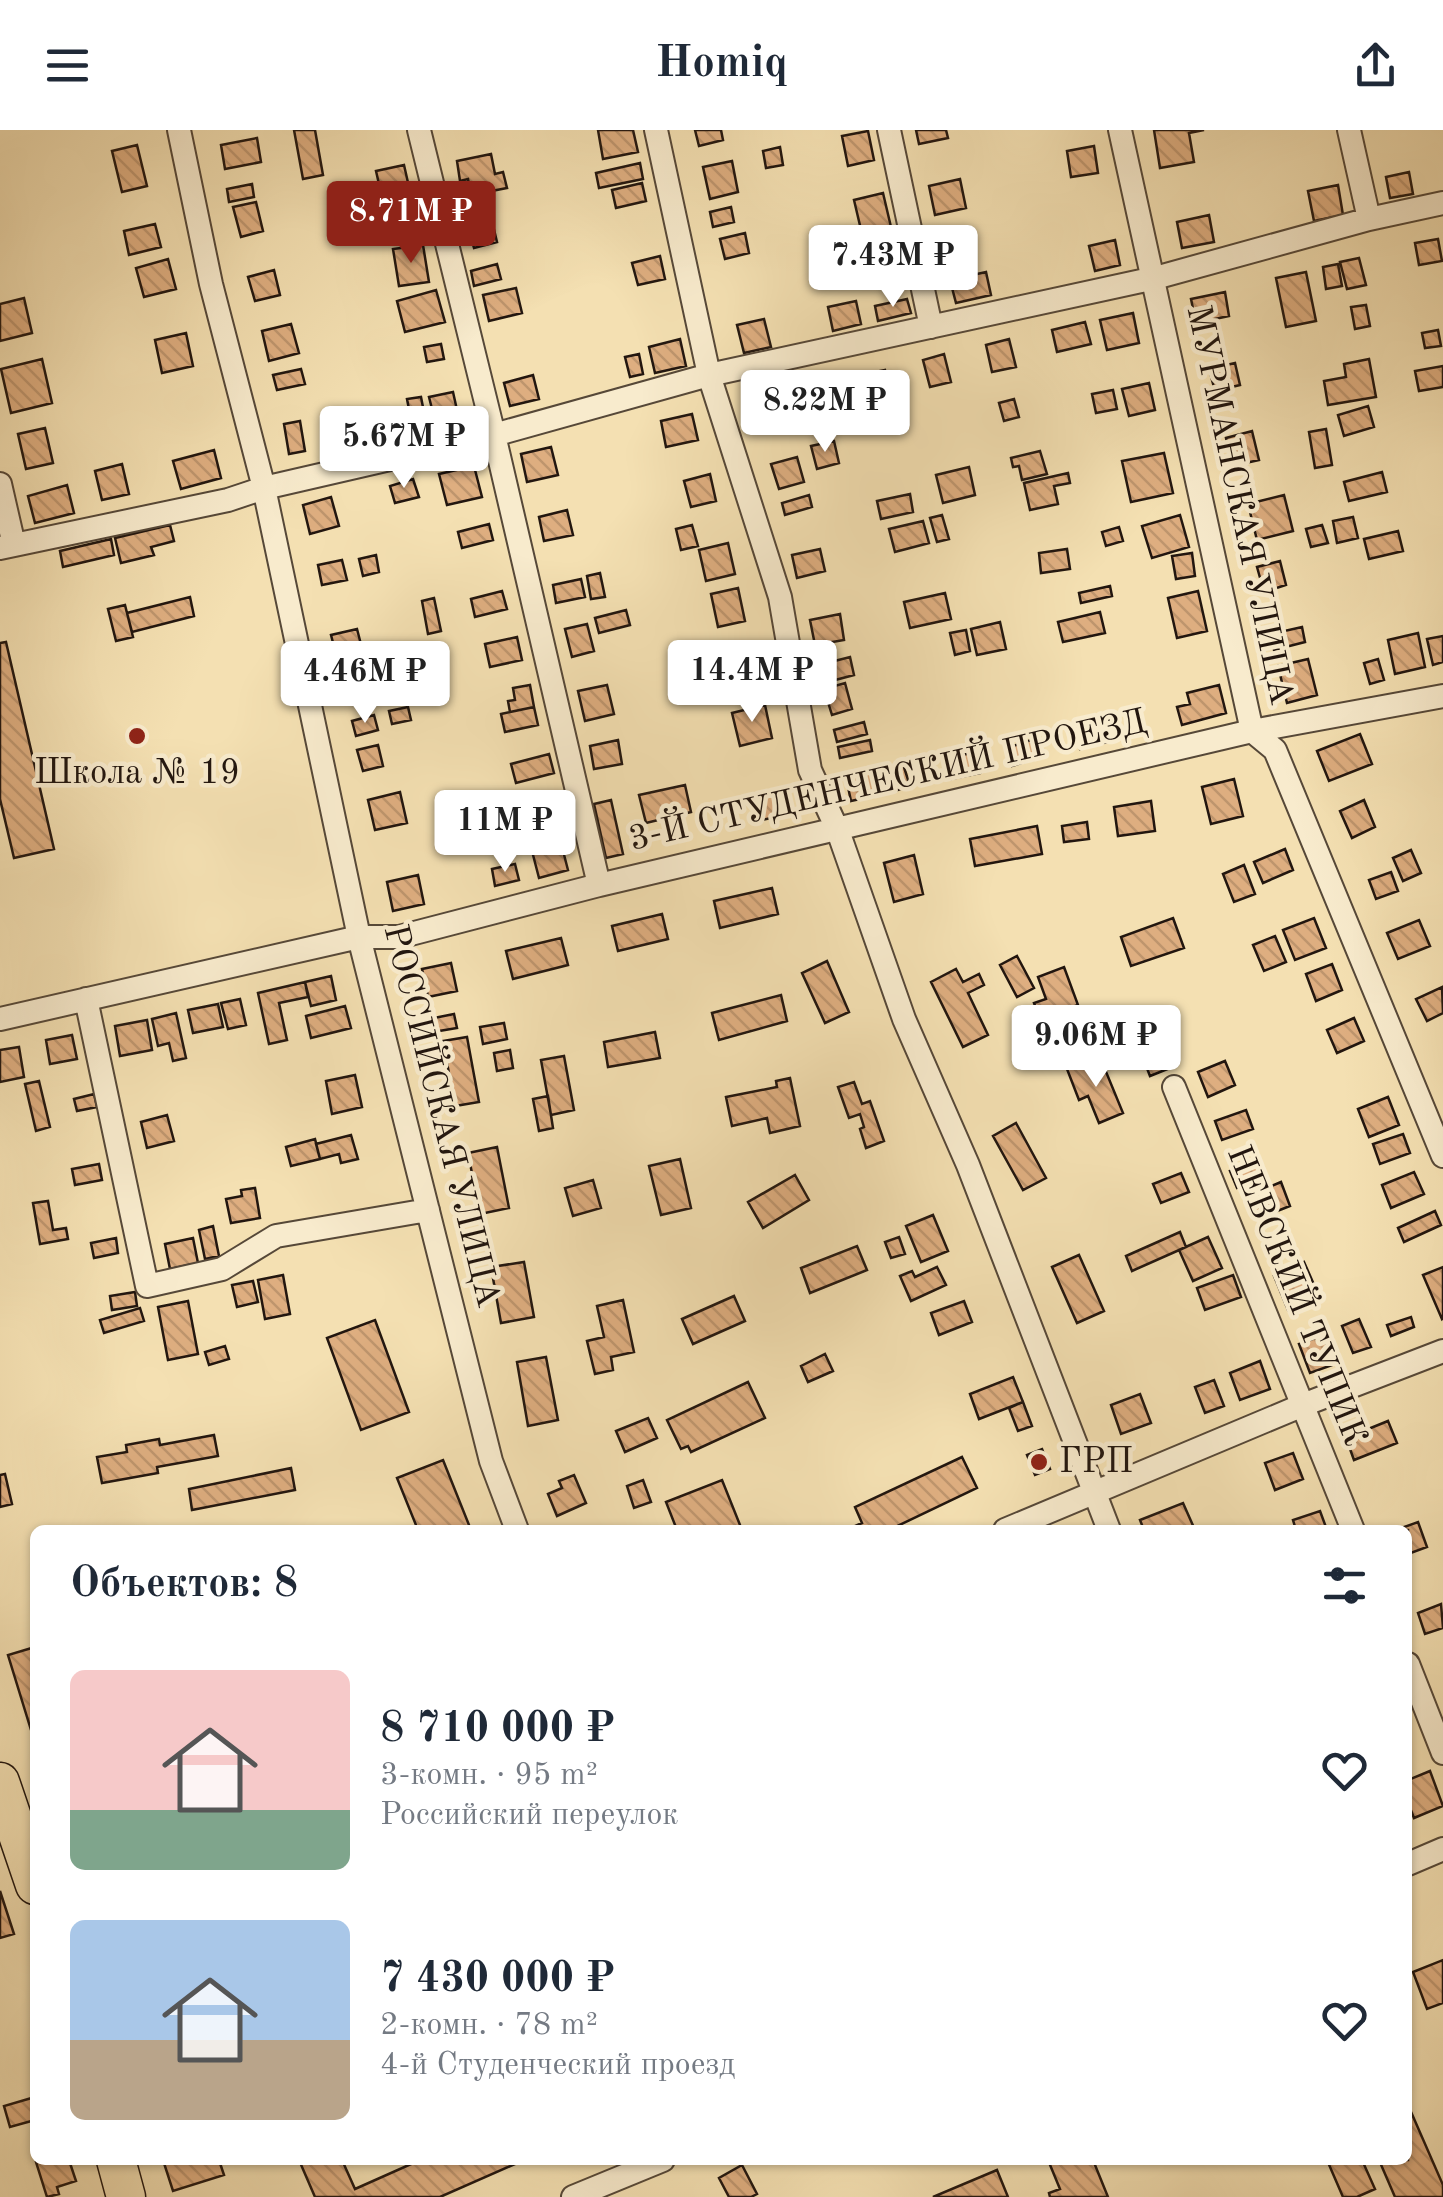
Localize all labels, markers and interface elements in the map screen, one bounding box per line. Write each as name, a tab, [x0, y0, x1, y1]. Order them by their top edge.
icon: menu	[40, 38, 95, 93]
icon: share	[1348, 38, 1403, 93]
text: Homiq	[655, 42, 788, 87]
pin: 8.71M ₽	[319, 181, 503, 266]
text: 8.71M ₽	[349, 197, 473, 229]
pin: 7.43M ₽	[801, 225, 985, 310]
text: 7.43M ₽	[831, 241, 955, 273]
street label: МУРМАНСКАЯ УЛИЦА	[1180, 302, 1298, 708]
pin: 8.22M ₽	[733, 370, 917, 455]
text: 8.22M ₽	[763, 386, 887, 418]
pin: 5.67M ₽	[312, 406, 496, 491]
text: 5.67M ₽	[342, 422, 466, 454]
pin: 14.4M ₽	[660, 640, 844, 725]
pin: 4.46M ₽	[273, 641, 457, 726]
text: 14.4M ₽	[690, 656, 814, 688]
text: 4.46M ₽	[303, 657, 427, 689]
street label: 3-Й СТУДЕНЧЕСКИЙ ПРОЕЗД	[624, 696, 1150, 858]
marker: Школа № 19	[126, 725, 148, 747]
place label: Школа № 19	[34, 756, 240, 791]
pin: 11M ₽	[435, 790, 575, 875]
text: 11M ₽	[456, 806, 554, 838]
street label: РОССИЙСКАЯ УЛИЦА	[377, 919, 513, 1311]
pin: 9.06M ₽	[1004, 1005, 1188, 1090]
text: 9.06M ₽	[1034, 1021, 1158, 1053]
street label: НЕВСКИЙ ТУПИК	[1220, 1138, 1380, 1451]
place label: ГРП	[1059, 1445, 1133, 1480]
marker: ГРП	[1028, 1451, 1050, 1473]
icon: filters	[1317, 1558, 1372, 1613]
text: Объектов: 8	[70, 1564, 298, 1606]
text: 8 710 000 ₽	[380, 1709, 615, 1751]
icon: home	[150, 1710, 270, 1830]
icon: heart	[1317, 1743, 1372, 1798]
text: 3-комн. · 95 m²	[380, 1760, 598, 1792]
text: Российский переулок	[380, 1800, 678, 1832]
text: 7 430 000 ₽	[380, 1959, 615, 2001]
icon: home	[150, 1960, 270, 2080]
icon: heart	[1317, 1993, 1372, 2048]
text: 2-комн. · 78 m²	[380, 2010, 598, 2042]
text: 4-й Студенческий проезд	[380, 2050, 735, 2082]

